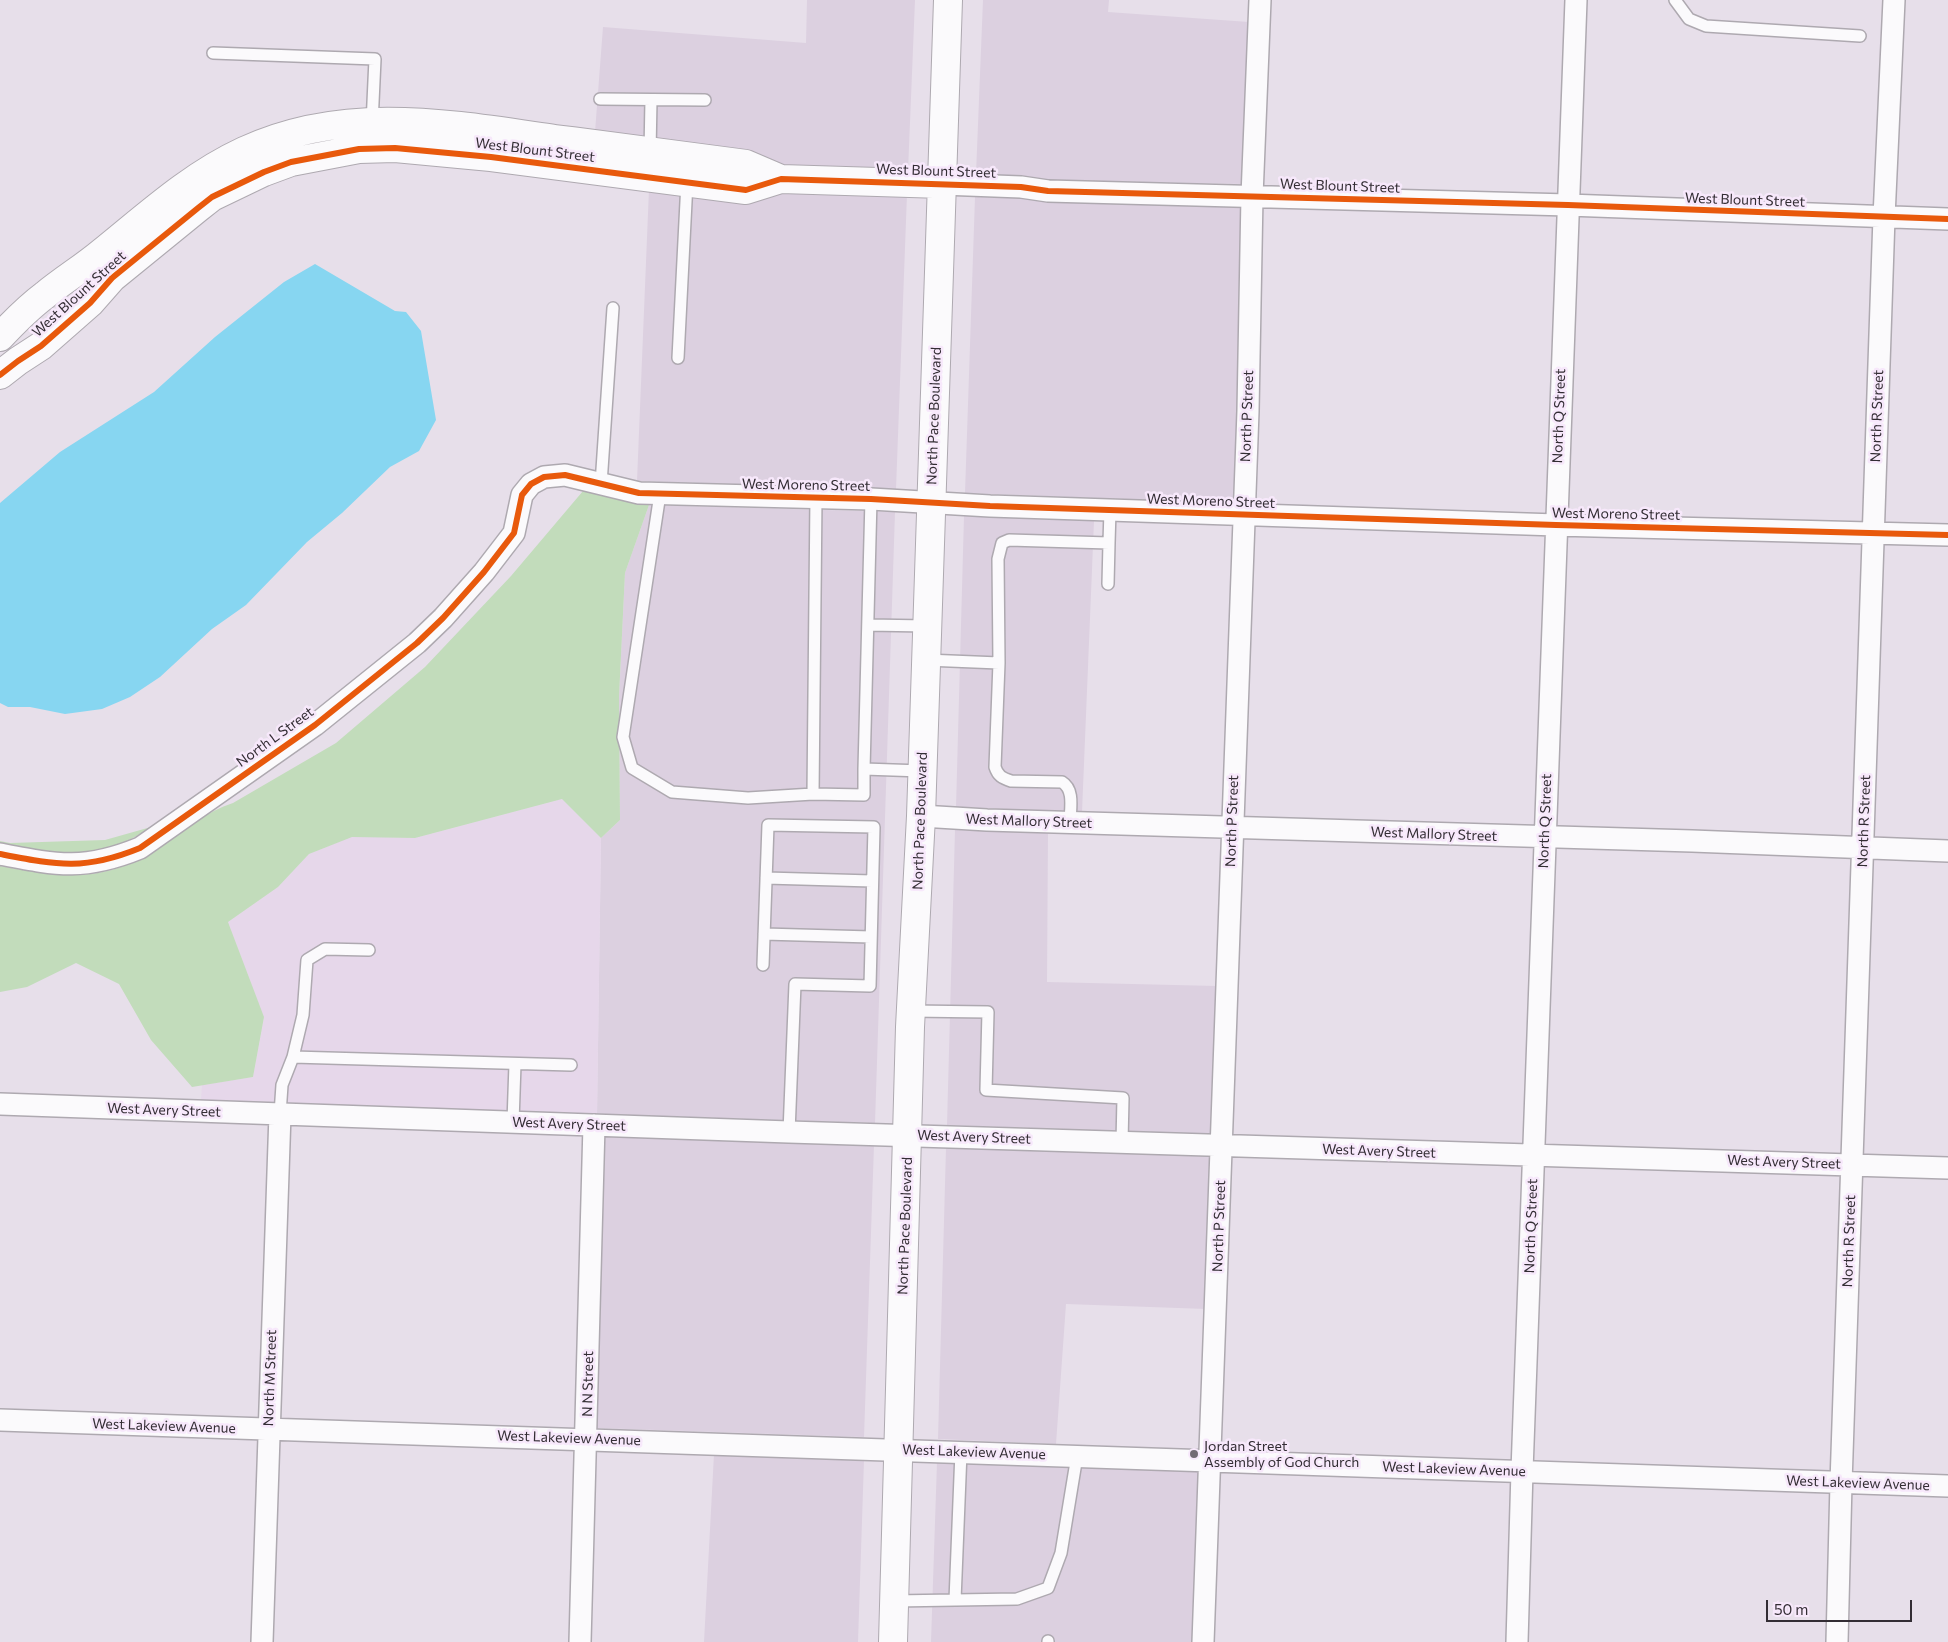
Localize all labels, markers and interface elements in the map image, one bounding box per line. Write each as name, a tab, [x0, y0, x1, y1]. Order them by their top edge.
street label: West Blount Street	[474, 134, 596, 166]
street label: West Blount Street	[876, 161, 996, 181]
street label: West Blount Street	[1280, 176, 1400, 196]
street label: West Blount Street	[1685, 190, 1805, 210]
street label: West Blount Street	[29, 248, 129, 340]
street label: North Pace Boulevard	[923, 347, 945, 485]
street label: North Q Street	[1549, 368, 1569, 464]
street label: North R Street	[1867, 369, 1887, 463]
street label: North P Street	[1237, 370, 1257, 462]
street label: West Moreno Street	[742, 475, 870, 495]
street label: West Moreno Street	[1146, 490, 1276, 512]
street label: West Moreno Street	[1552, 504, 1680, 524]
street label: North L Street	[233, 703, 317, 771]
street label: North Pace Boulevard	[909, 752, 931, 890]
street label: North Q Street	[1535, 773, 1555, 869]
street label: North R Street	[1854, 774, 1874, 868]
street label: North P Street	[1222, 775, 1242, 867]
street label: West Mallory Street	[965, 810, 1093, 832]
street label: West Mallory Street	[1370, 823, 1498, 845]
street label: West Avery Street	[107, 1100, 221, 1120]
street label: West Avery Street	[512, 1114, 626, 1134]
street label: West Avery Street	[917, 1127, 1031, 1147]
street label: West Avery Street	[1322, 1141, 1436, 1161]
street label: West Avery Street	[1727, 1152, 1841, 1172]
street label: North Pace Boulevard	[894, 1157, 916, 1295]
street label: North Q Street	[1521, 1178, 1541, 1274]
street label: North P Street	[1209, 1180, 1229, 1272]
street label: North R Street	[1839, 1194, 1859, 1288]
street label: North M Street	[260, 1329, 280, 1427]
street label: N N Street	[579, 1351, 597, 1417]
street label: West Lakeview Avenue	[92, 1415, 236, 1437]
street label: West Lakeview Avenue	[497, 1427, 641, 1449]
place label: Jordan Street Assembly of God Church	[1204, 1438, 1359, 1470]
street label: West Lakeview Avenue	[902, 1441, 1046, 1463]
marker: Jordan Street Assembly of God Church	[1188, 1448, 1200, 1460]
street label: West Lakeview Avenue	[1382, 1458, 1526, 1480]
street label: West Lakeview Avenue	[1786, 1472, 1930, 1494]
scale bar	[1768, 1590, 1914, 1622]
text: 50 m	[1774, 1600, 1808, 1618]

